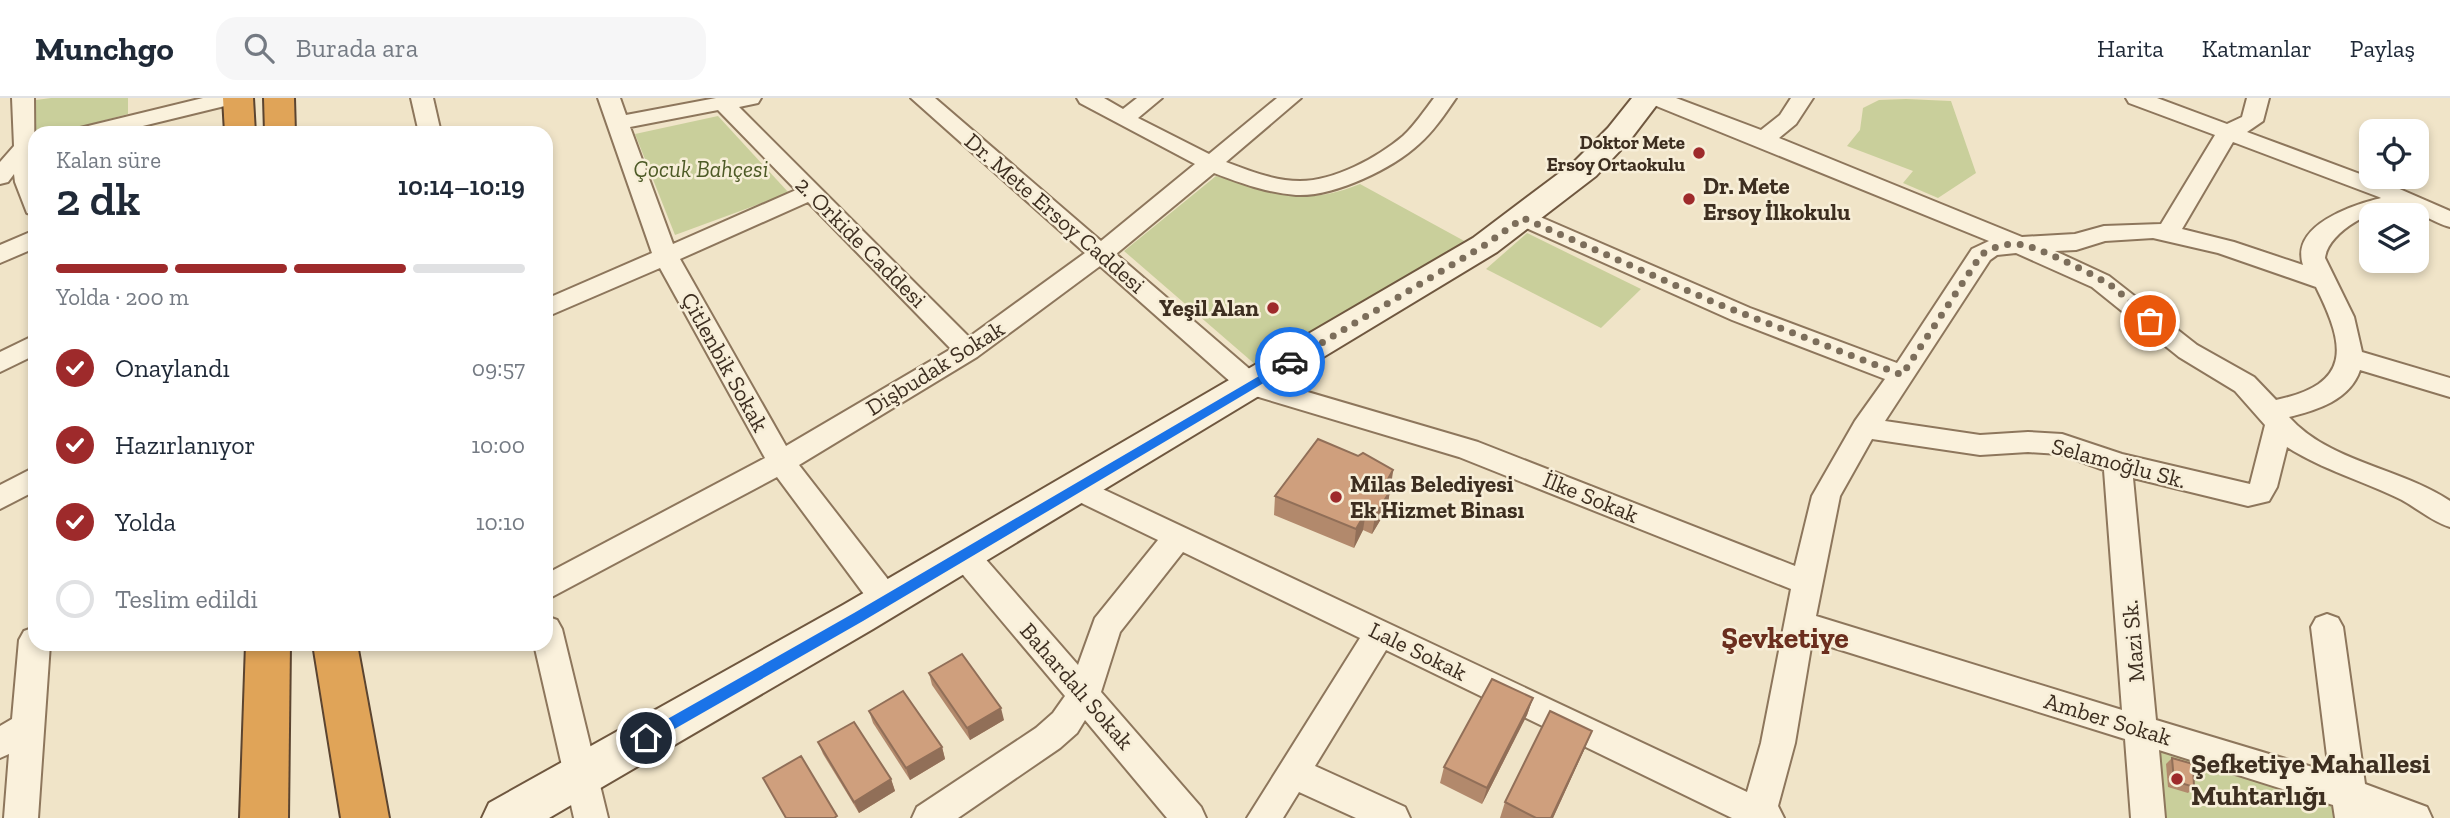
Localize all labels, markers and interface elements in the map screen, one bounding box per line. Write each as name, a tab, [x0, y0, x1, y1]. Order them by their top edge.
search box	[216, 17, 706, 80]
text: Munchgo	[35, 29, 174, 68]
icon: search	[240, 29, 278, 67]
text: Burada ara	[296, 32, 418, 64]
text: Harita	[2097, 34, 2164, 63]
text: Katmanlar	[2202, 34, 2312, 63]
text: Paylaş	[2350, 34, 2415, 63]
map controls	[2359, 119, 2429, 273]
button: locate	[2359, 119, 2429, 189]
street label: Dr. Mete Ersoy Caddesi	[959, 127, 1151, 299]
place label: Doktor Mete Ersoy Ortaokulu	[1547, 131, 1685, 176]
marker: Doktor Mete Ersoy Ortaokulu	[1691, 145, 1707, 161]
text: Kalan süre	[56, 146, 161, 174]
park label: Çocuk Bahçesi	[633, 155, 769, 183]
text: 10:14–10:19	[398, 170, 525, 202]
street label: 2. Orkide Caddesi	[790, 171, 932, 313]
text: 2 dk	[56, 172, 140, 227]
place label: Dr. Mete Ersoy İlkokulu	[1703, 172, 1851, 226]
marker: Dr. Mete Ersoy İlkokulu	[1681, 191, 1697, 207]
button: layers	[2359, 203, 2429, 273]
text: Yolda · 200 m	[56, 283, 189, 311]
street label: Çitlenbik Sokak	[675, 287, 775, 437]
pin	[2120, 291, 2180, 351]
place label: Yeşil Alan	[1159, 294, 1259, 322]
marker: Yeşil Alan	[1265, 300, 1281, 316]
icon: bag	[2131, 302, 2169, 340]
street label: Dişbudak Sokak	[861, 314, 1009, 422]
courier	[1255, 327, 1325, 397]
icon: car	[1271, 343, 1309, 381]
icon: check	[56, 349, 94, 387]
text: Onaylandı	[115, 352, 230, 384]
text: 09:57	[472, 354, 525, 382]
icon: check	[56, 426, 94, 464]
text: Hazırlanıyor	[115, 429, 256, 461]
text: 10:00	[471, 431, 525, 459]
street label: Selamoğlu Sk.	[2049, 432, 2189, 494]
street label: İlke Sokak	[1539, 465, 1643, 529]
place label: Milas Belediyesi Ek Hizmet Binası	[1350, 470, 1525, 524]
marker: Milas Belediyesi Ek Hizmet Binası	[1328, 489, 1344, 505]
icon: check	[56, 503, 94, 541]
text: Yolda	[115, 506, 176, 538]
text: 10:10	[476, 508, 525, 536]
text: Teslim edildi	[115, 583, 258, 615]
street label: Mazi Sk.	[2115, 599, 2151, 683]
street label: Lale Sokak	[1365, 615, 1471, 687]
street label: Bahardalı Sokak	[1014, 617, 1140, 755]
district label: Şevketiye	[1721, 620, 1849, 656]
street label: Amber Sokak	[2041, 686, 2175, 752]
pin	[616, 708, 676, 768]
icon: home	[627, 719, 665, 757]
place label: Şefketiye Mahallesi Muhtarlığı	[2191, 747, 2430, 812]
marker: Şefketiye Mahallesi Muhtarlığı	[2169, 771, 2185, 787]

